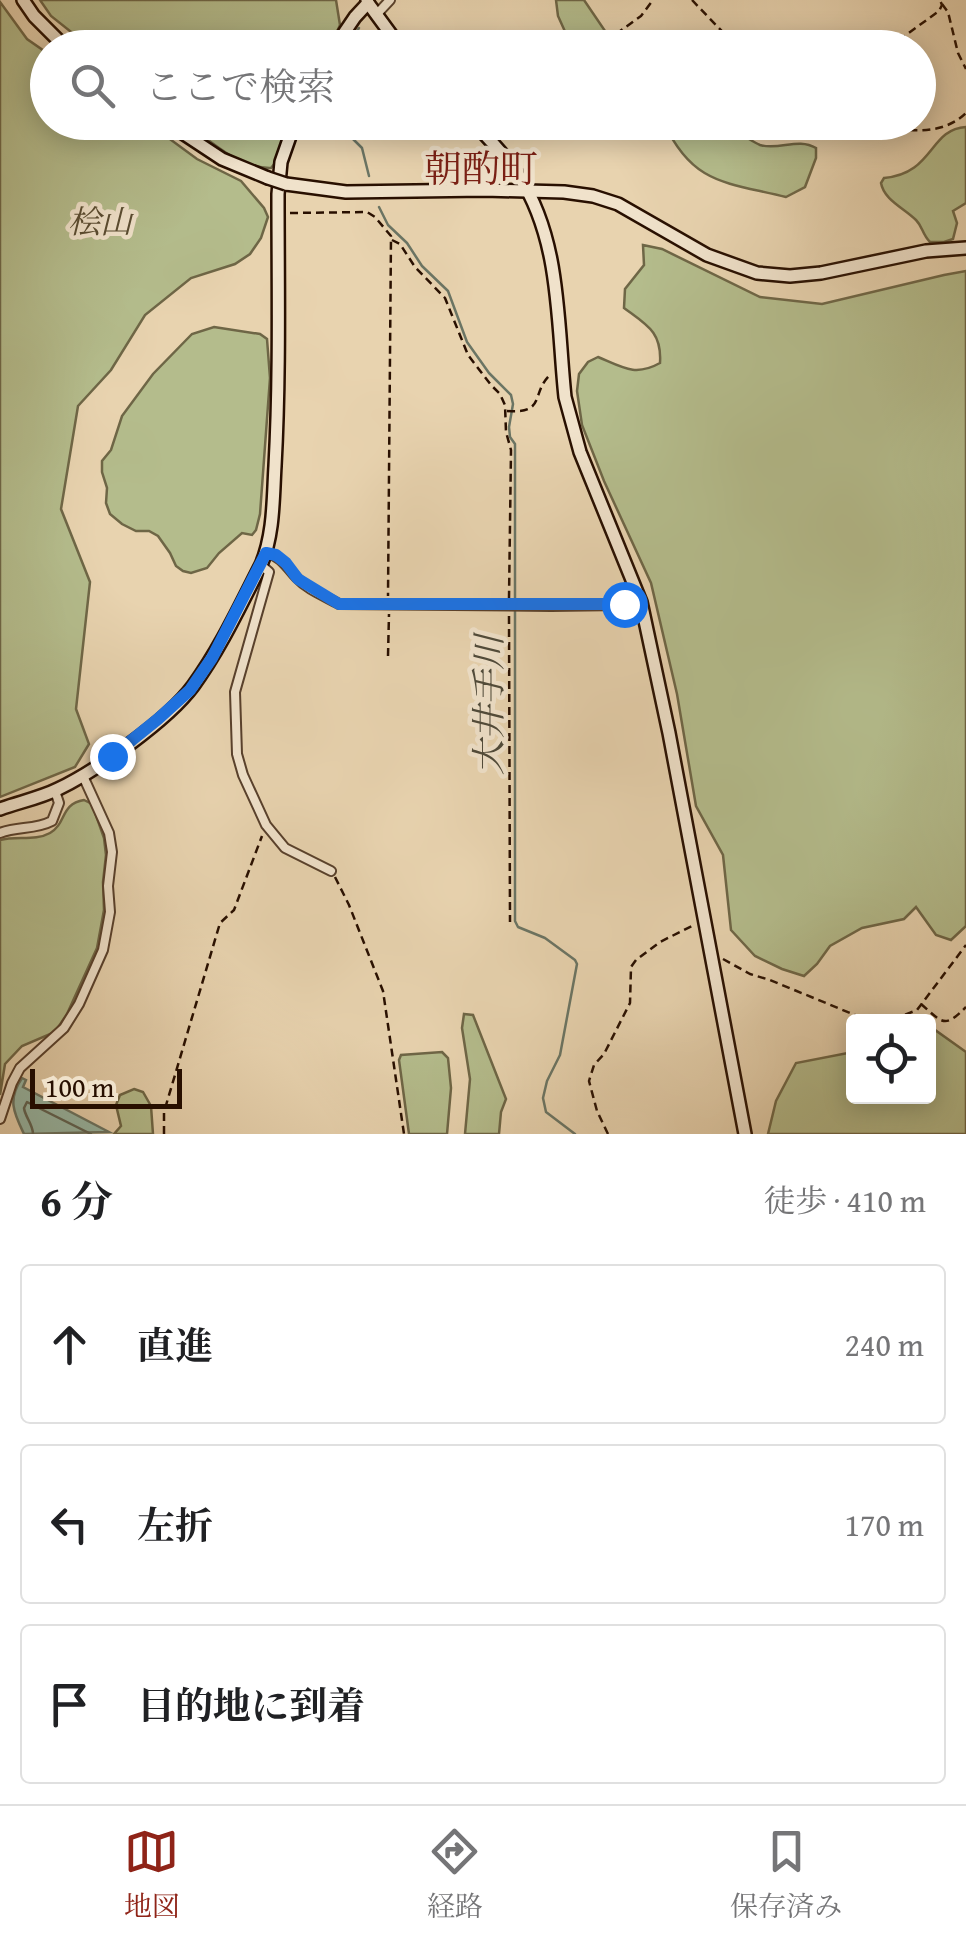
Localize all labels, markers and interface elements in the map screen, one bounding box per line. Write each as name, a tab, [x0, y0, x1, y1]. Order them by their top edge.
search box	[30, 30, 936, 140]
icon: search	[65, 58, 120, 113]
text: ここで検索	[145, 58, 335, 114]
district label: 朝酌町	[424, 140, 538, 196]
park label: 桧山	[68, 198, 135, 245]
route start	[602, 582, 648, 628]
water label: 大井手川	[463, 631, 514, 775]
route end	[90, 734, 136, 780]
map controls	[846, 1014, 936, 1104]
button: locate	[846, 1014, 936, 1104]
scale bar	[30, 1064, 182, 1108]
text: 100 m	[45, 1066, 114, 1107]
text: 6 分	[40, 1170, 113, 1231]
text: 徒歩 · 410 m	[763, 1177, 926, 1224]
icon: ahead	[42, 1317, 97, 1372]
text: 直進	[137, 1317, 213, 1373]
text: 240 m	[845, 1321, 924, 1368]
icon: left	[42, 1497, 97, 1552]
text: 左折	[137, 1497, 213, 1553]
text: 170 m	[845, 1501, 924, 1548]
icon: arrive	[42, 1677, 97, 1732]
text: 目的地に到着	[137, 1677, 365, 1733]
tab: 地図	[124, 1824, 180, 1926]
tab: 経路	[427, 1824, 483, 1926]
tab: 保存済み	[730, 1824, 842, 1926]

